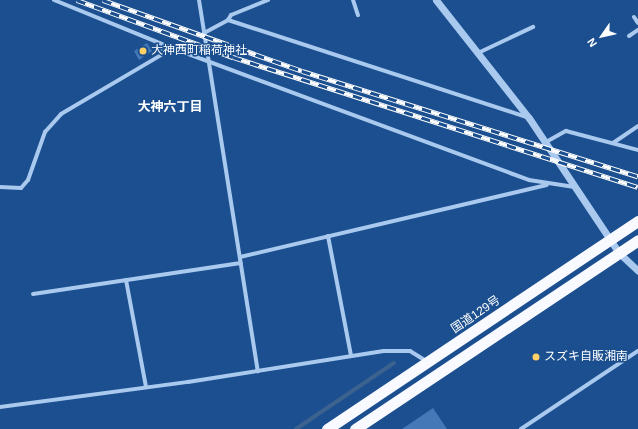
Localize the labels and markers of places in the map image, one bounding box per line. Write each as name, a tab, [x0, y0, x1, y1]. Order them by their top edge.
place label: 大神西町稲荷神社	[151, 44, 247, 58]
marker: 大神西町稲荷神社	[138, 46, 148, 56]
place label: スズキ自販湘南	[544, 350, 628, 364]
marker: スズキ自販湘南	[531, 352, 541, 362]

